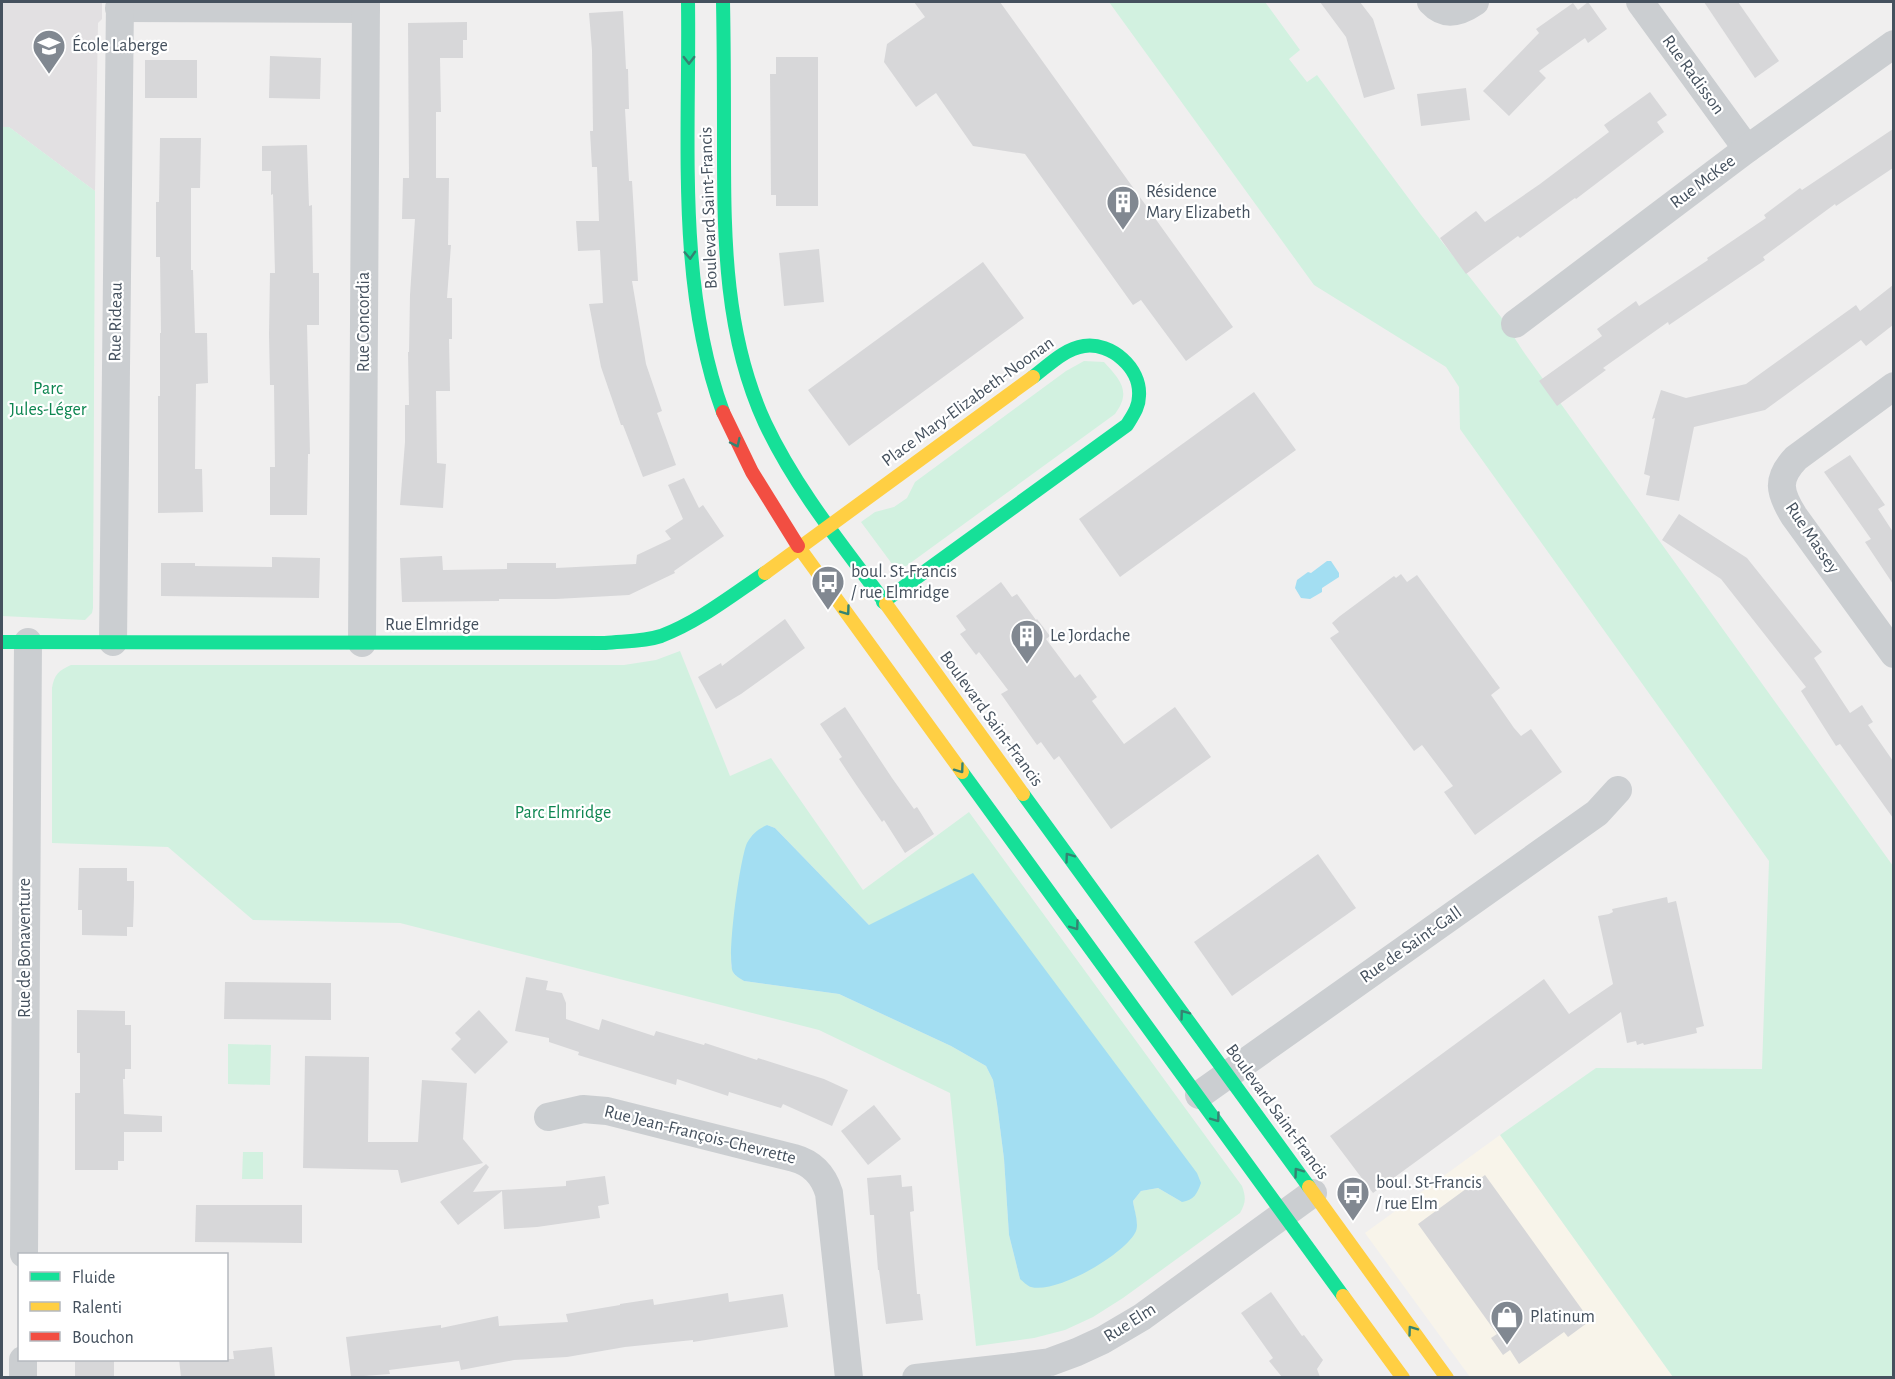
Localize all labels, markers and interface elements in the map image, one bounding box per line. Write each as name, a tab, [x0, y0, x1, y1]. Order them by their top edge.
school or university icon: École Laberge	[31, 28, 67, 75]
street label: Rue Radisson	[1658, 32, 1728, 118]
place label: École Laberge	[72, 34, 168, 55]
one-way arrow	[682, 55, 695, 64]
street label: Boulevard Saint-Francis	[697, 126, 721, 290]
street label: Rue McKee	[1667, 152, 1739, 212]
place label: Résidence Mary Elizabeth	[1146, 183, 1251, 222]
building icon: Résidence Mary Elizabeth	[1105, 184, 1141, 231]
one-way arrow	[684, 250, 697, 259]
street label: Rue Concordia	[355, 272, 373, 372]
street label: Rue Rideau	[106, 282, 126, 362]
street label: Place Mary-Elizabeth-Noonan	[879, 334, 1057, 470]
park label: Parc Jules-Léger	[9, 380, 87, 419]
one-way arrow	[729, 437, 741, 448]
street label: Rue Massey	[1782, 499, 1842, 577]
place label: boul. St-Francis / rue Elmridge	[851, 563, 957, 602]
bus stop icon: boul. St-Francis / rue Elmridge	[810, 564, 846, 611]
one-way arrow	[839, 604, 850, 615]
street label: Rue Elmridge	[385, 616, 479, 634]
building icon: Le Jordache	[1009, 618, 1045, 665]
place label: Le Jordache	[1050, 627, 1130, 645]
street label: Boulevard Saint-Francis	[936, 648, 1046, 790]
one-way arrow	[953, 763, 964, 774]
park label: Parc Elmridge	[515, 804, 611, 822]
one-way arrow	[1065, 852, 1076, 863]
street label: Rue de Bonaventure	[16, 878, 34, 1018]
street label: Rue de Saint-Gall	[1357, 903, 1465, 987]
one-way arrow	[1068, 920, 1079, 931]
one-way arrow	[1180, 1010, 1191, 1021]
street label: Boulevard Saint-Francis	[1222, 1041, 1332, 1183]
street label: Rue Jean-François-Chevrette	[602, 1102, 798, 1168]
one-way arrow	[1208, 1111, 1219, 1122]
one-way arrow	[1294, 1168, 1305, 1179]
place label: boul. St-Francis / rue Elm	[1376, 1174, 1482, 1213]
bus stop icon: boul. St-Francis / rue Elm	[1335, 1175, 1371, 1222]
legend	[18, 1253, 228, 1361]
text: Fluide	[72, 1269, 115, 1287]
text: Ralenti	[72, 1299, 122, 1317]
shop icon: Platinum	[1489, 1299, 1525, 1346]
street label: Rue Elm	[1101, 1300, 1159, 1346]
place label: Platinum	[1530, 1308, 1595, 1326]
one-way arrow	[1409, 1326, 1420, 1337]
text: Bouchon	[72, 1329, 134, 1347]

